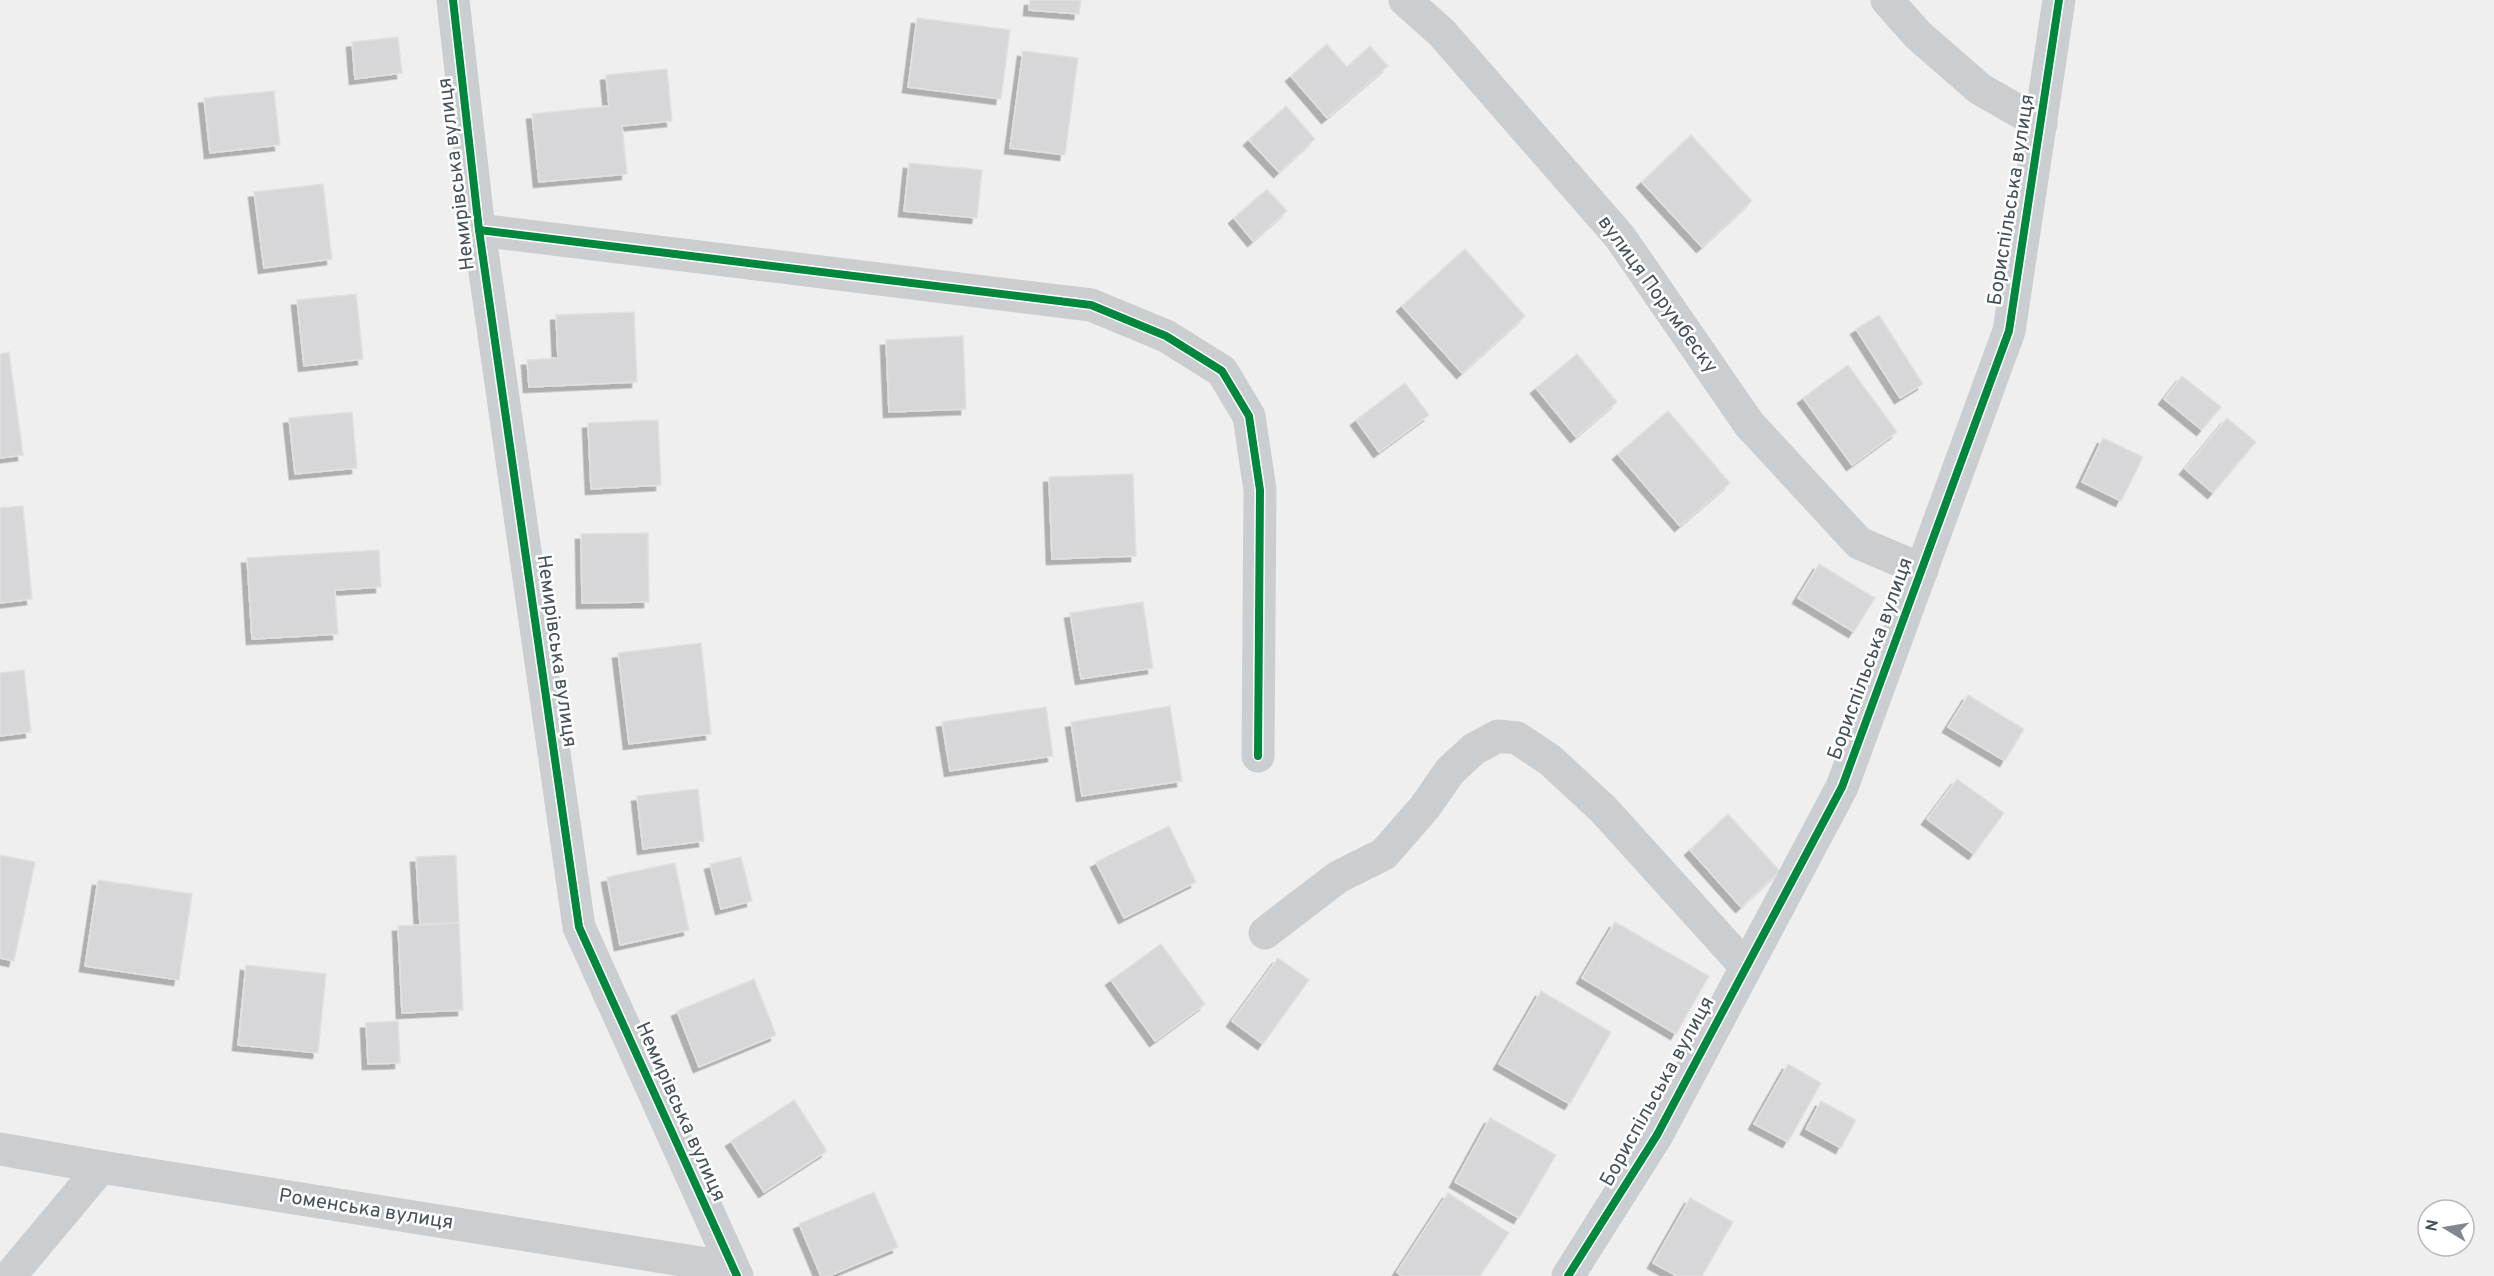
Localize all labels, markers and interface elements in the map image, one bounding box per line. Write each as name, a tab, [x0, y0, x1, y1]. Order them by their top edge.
street label: Немирівська вулиця	[432, 76, 482, 272]
street label: Бориспільська вулиця	[1982, 93, 2042, 307]
street label: вулиця Порумбеску	[1591, 211, 1723, 379]
street label: Немирівська вулиця	[530, 553, 582, 749]
street label: Бориспільська вулиця	[1822, 554, 1920, 764]
street label: Бориспільська вулиця	[1595, 992, 1721, 1192]
street label: Немирівська вулиця	[629, 1018, 731, 1206]
street label: Роменська вулиця	[277, 1183, 455, 1237]
north arrow	[2416, 1198, 2476, 1258]
text: N	[2422, 1218, 2444, 1233]

